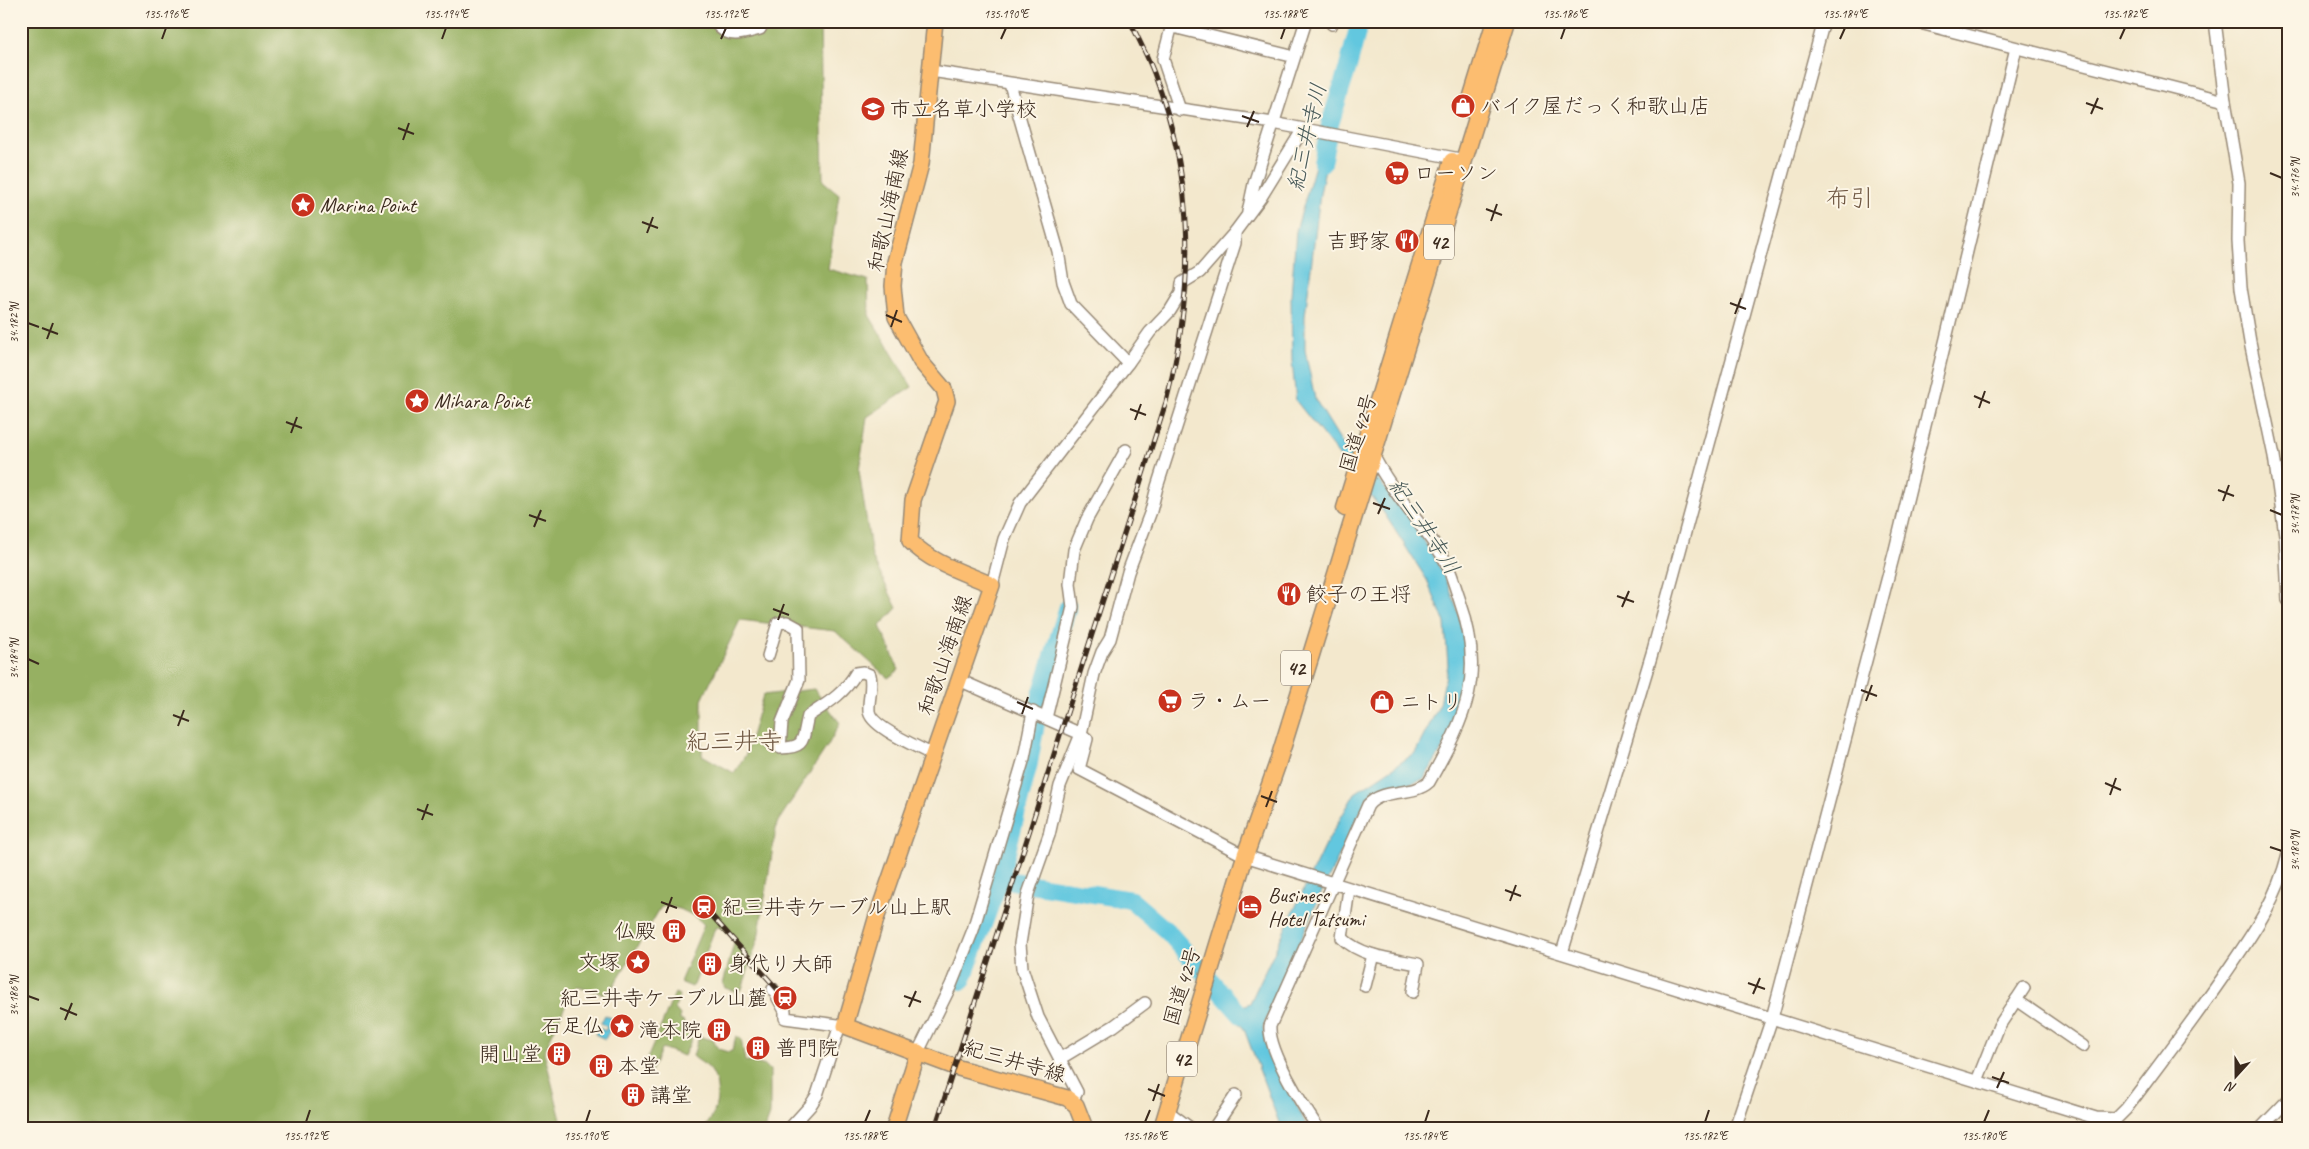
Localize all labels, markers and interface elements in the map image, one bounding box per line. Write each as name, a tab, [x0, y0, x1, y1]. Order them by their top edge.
text: 135.196°E	[144, 6, 190, 22]
text: 135.194°E	[424, 6, 470, 22]
text: 135.192°E	[704, 6, 750, 22]
text: 135.190°E	[984, 6, 1030, 22]
text: 135.188°E	[1263, 6, 1309, 22]
text: 135.186°E	[1543, 6, 1589, 22]
text: 135.184°E	[1823, 6, 1869, 22]
text: 135.182°E	[2103, 6, 2149, 22]
water label: 紀三井寺川	[1281, 80, 1333, 194]
shop icon: バイク屋だっく和歌山店	[1450, 93, 1476, 119]
place label: バイク屋だっく和歌山店	[1480, 93, 1710, 119]
school or university icon: 市立名草小学校	[860, 96, 886, 122]
place label: 市立名草小学校	[890, 96, 1037, 122]
street label: 和歌山海南線	[862, 146, 914, 274]
text: 34.176°N	[2287, 156, 2303, 198]
supermarket icon: ローソン	[1384, 160, 1410, 186]
place label: ローソン	[1414, 160, 1498, 186]
district label: 布引	[1826, 183, 1874, 213]
place icon: Marina Point	[290, 192, 316, 218]
place label: Marina Point	[320, 192, 418, 218]
road number: 42	[1424, 224, 1454, 260]
place label: 吉野家	[1327, 228, 1390, 254]
restaurant icon: 吉野家	[1394, 228, 1420, 254]
text: 34.182°N	[6, 301, 22, 343]
place icon: Mihara Point	[404, 388, 430, 414]
place label: Mihara Point	[434, 388, 532, 414]
street label: 国道42号	[1334, 390, 1382, 476]
water label: 紀三井寺川	[1382, 473, 1466, 580]
text: 34.178°N	[2287, 493, 2303, 535]
restaurant icon: 餃子の王将	[1276, 581, 1302, 607]
place label: 餃子の王将	[1306, 581, 1411, 607]
street label: 和歌山海南線	[912, 591, 978, 719]
text: 34.184°N	[6, 637, 22, 679]
road number: 42	[1281, 650, 1311, 686]
supermarket icon: ラ・ムー	[1157, 688, 1183, 714]
place label: ラ・ムー	[1188, 688, 1271, 714]
shop icon: ニトリ	[1369, 689, 1395, 715]
place label: ニトリ	[1400, 689, 1463, 715]
district label: 紀三井寺	[686, 726, 782, 756]
text: 34.180°N	[2287, 829, 2303, 871]
place label: Business Hotel Tatsumi	[1268, 882, 1368, 932]
station icon: 紀三井寺ケーブル山上駅	[691, 894, 717, 920]
place label: 紀三井寺ケーブル山上駅	[722, 894, 951, 920]
hotel icon: Business Hotel Tatsumi	[1237, 894, 1263, 920]
place label: 仏殿	[614, 918, 656, 944]
building icon: 仏殿	[661, 918, 687, 944]
street label: 国道42号	[1158, 943, 1206, 1029]
place label: 文塚	[578, 949, 620, 975]
place icon: 文塚	[625, 949, 651, 975]
building icon: 身代り大師	[697, 951, 723, 977]
place label: 身代り大師	[728, 951, 833, 977]
text: 34.186°N	[6, 974, 22, 1016]
place label: 紀三井寺ケーブル山麓	[560, 985, 768, 1011]
station icon: 紀三井寺ケーブル山麓	[772, 985, 798, 1011]
place label: 石足仏	[541, 1013, 604, 1039]
place icon: 石足仏	[609, 1013, 635, 1039]
place label: 滝本院	[639, 1017, 702, 1043]
building icon: 滝本院	[706, 1017, 732, 1043]
street label: 紀三井寺線	[961, 1034, 1069, 1088]
building icon: 普門院	[745, 1035, 771, 1061]
place label: 普門院	[776, 1035, 839, 1061]
place label: 開山堂	[479, 1041, 542, 1067]
building icon: 開山堂	[546, 1041, 572, 1067]
road number: 42	[1167, 1042, 1197, 1076]
north arrow	[2212, 1052, 2262, 1102]
building icon: 本堂	[588, 1053, 614, 1079]
place label: 本堂	[618, 1053, 660, 1079]
text: N	[2222, 1077, 2239, 1097]
building icon: 講堂	[620, 1082, 646, 1108]
place label: 講堂	[650, 1082, 692, 1108]
text: 135.192°E	[284, 1128, 330, 1144]
text: 135.190°E	[564, 1128, 610, 1144]
text: 135.188°E	[843, 1128, 889, 1144]
text: 135.186°E	[1123, 1128, 1169, 1144]
text: 135.184°E	[1403, 1128, 1449, 1144]
text: 135.182°E	[1683, 1128, 1729, 1144]
text: 135.180°E	[1962, 1128, 2008, 1144]

